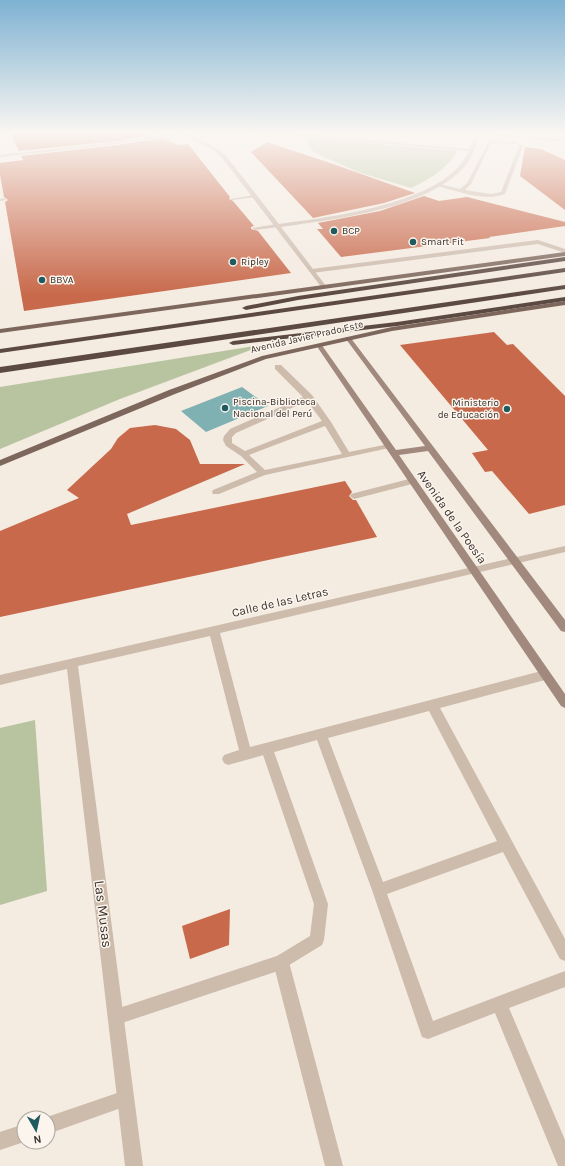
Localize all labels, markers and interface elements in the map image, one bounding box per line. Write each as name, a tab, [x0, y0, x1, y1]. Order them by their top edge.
place label: BCP	[342, 225, 360, 237]
marker: BCP	[329, 226, 339, 236]
place label: Smart Fit	[421, 236, 464, 248]
marker: Smart Fit	[408, 237, 418, 247]
place label: Ripley	[241, 256, 269, 268]
marker: Ripley	[228, 257, 238, 267]
place label: BBVA	[50, 274, 74, 286]
marker: BBVA	[37, 275, 47, 285]
street label: Avenida Javier Prado Este	[249, 318, 365, 356]
place label: Piscina-Biblioteca Nacional del Perú	[233, 396, 316, 420]
place label: Ministerio de Educación	[438, 397, 499, 421]
marker: Piscina-Biblioteca Nacional del Perú	[220, 403, 230, 413]
marker: Ministerio de Educación	[502, 404, 512, 414]
street label: Avenida de la Poesía	[414, 468, 490, 566]
street label: Calle de las Letras	[230, 584, 330, 620]
street label: Las Musas	[90, 879, 116, 949]
north arrow	[16, 1110, 56, 1150]
text: N	[33, 1132, 42, 1146]

